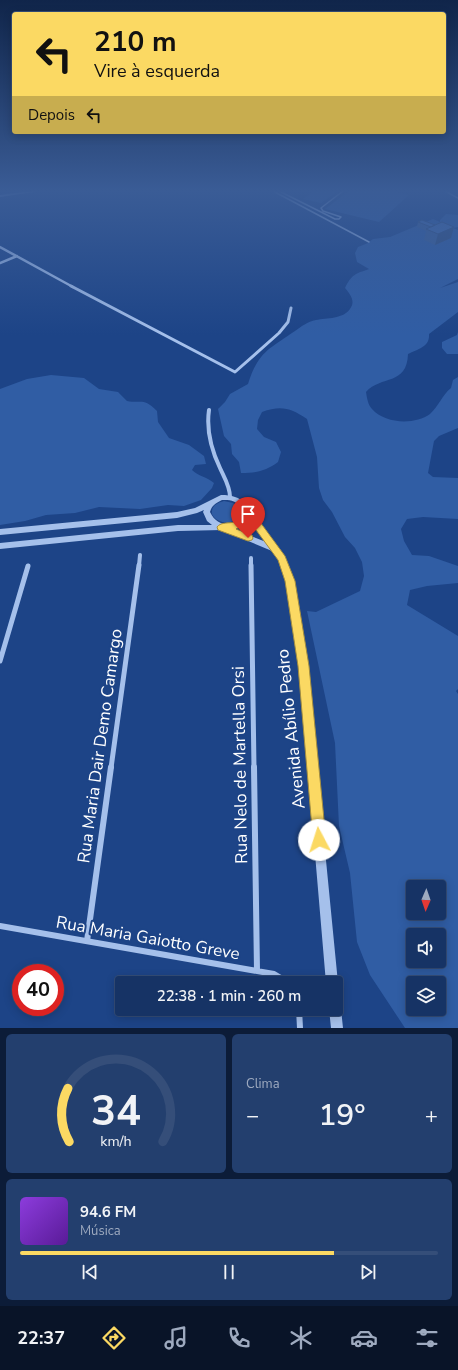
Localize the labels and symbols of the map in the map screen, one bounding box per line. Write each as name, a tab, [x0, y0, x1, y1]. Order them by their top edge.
pin	[231, 497, 265, 538]
street label: Rua Maria Dair Demo Camargo	[72, 627, 128, 865]
street label: Avenida Abílio Pedro	[271, 648, 311, 810]
street label: Rua Nelo de Martella Orsi	[227, 666, 253, 864]
position arrow	[298, 819, 340, 861]
north arrow	[406, 880, 446, 920]
street label: Rua Maria Gaiotto Greve	[54, 911, 242, 965]
speed limit sign: 40	[12, 964, 64, 1016]

